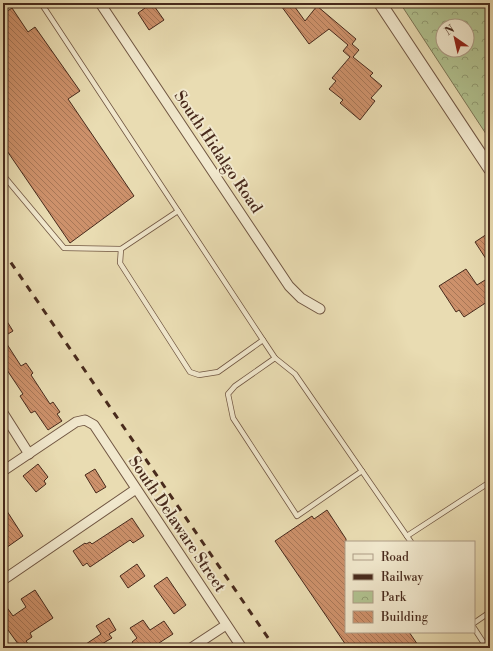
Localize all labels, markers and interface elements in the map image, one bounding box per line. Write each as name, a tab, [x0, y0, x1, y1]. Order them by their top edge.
north arrow	[435, 18, 475, 58]
text: N	[442, 22, 458, 39]
street label: South Hidalgo Road	[170, 87, 266, 217]
street label: South Delaware Street	[124, 452, 230, 596]
legend	[345, 541, 475, 633]
text: Road	[381, 550, 409, 565]
text: Railway	[381, 570, 423, 585]
text: Park	[381, 590, 407, 605]
text: Building	[380, 610, 429, 625]

